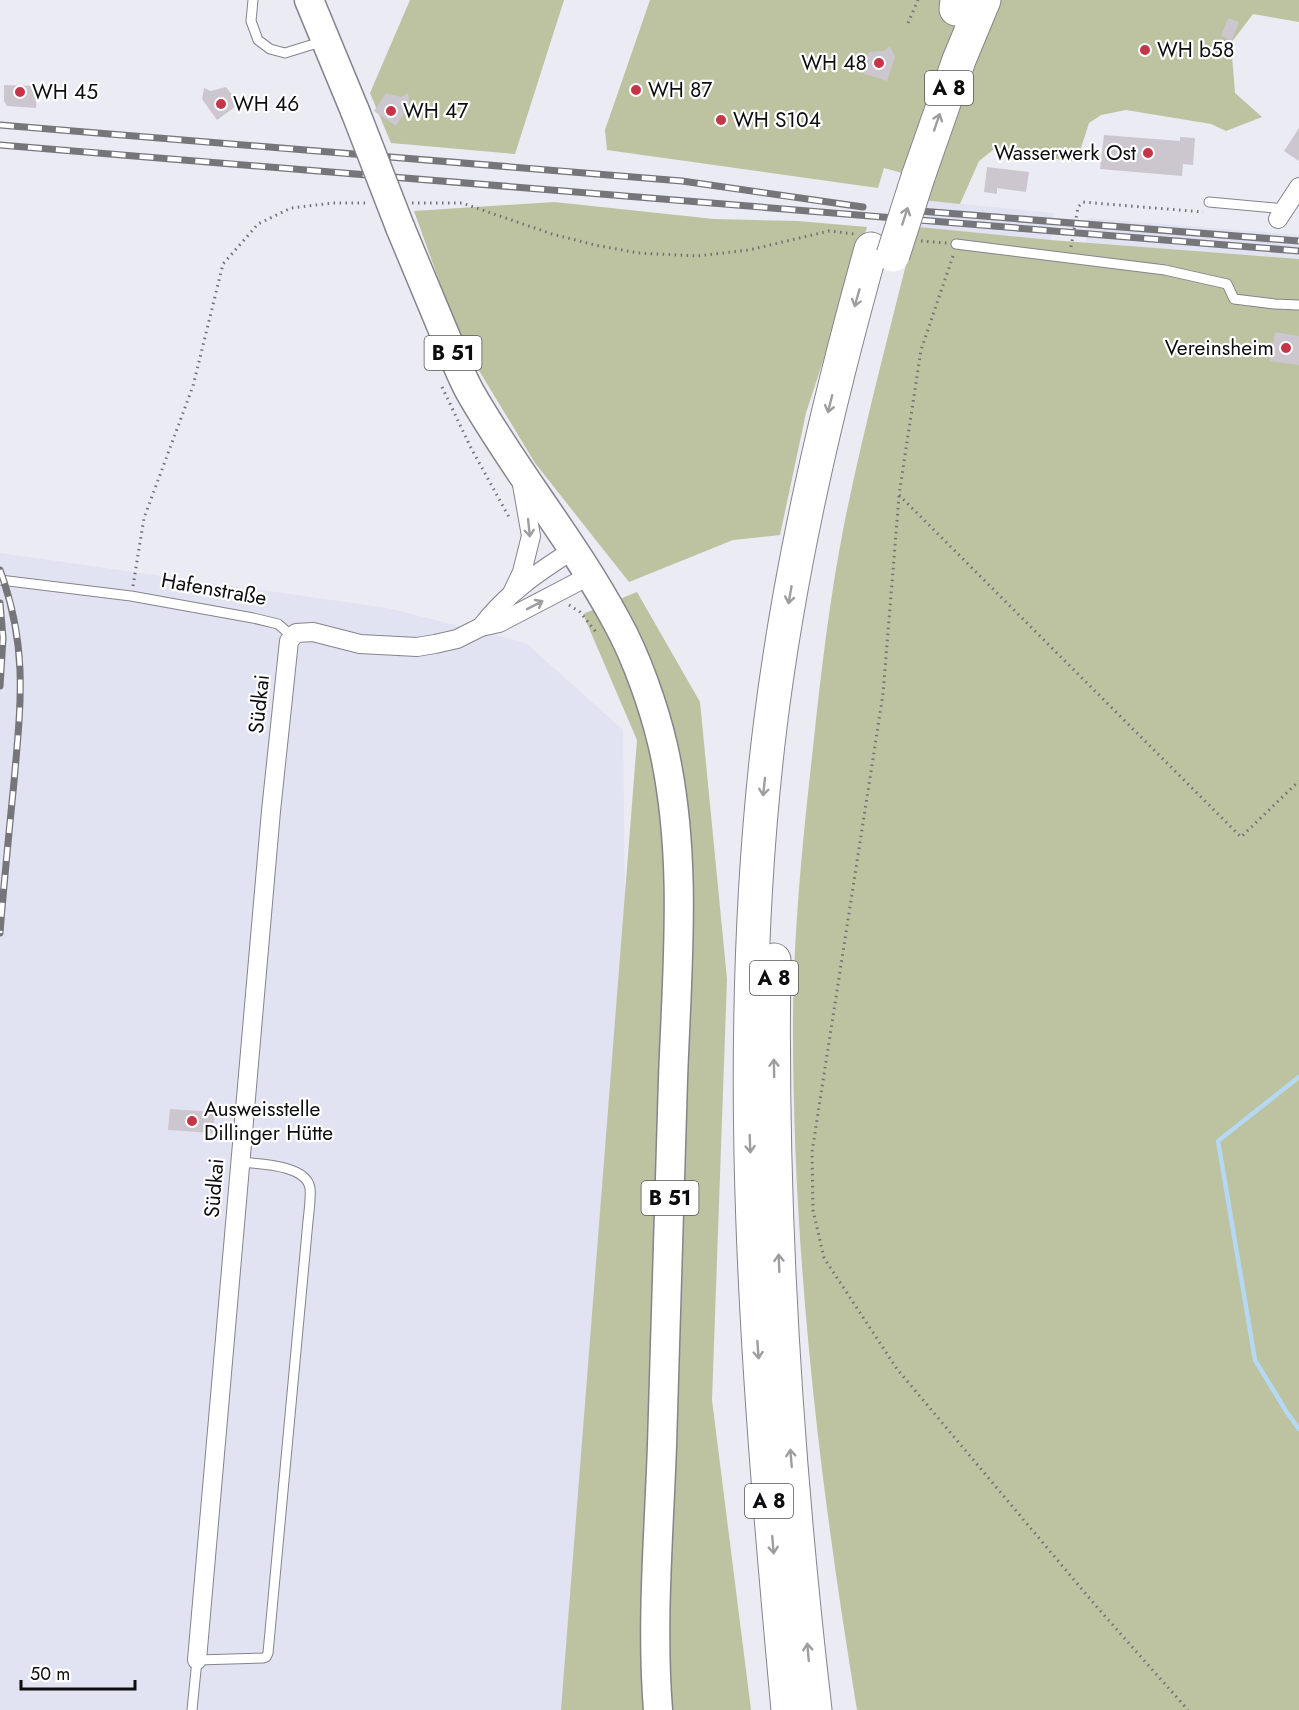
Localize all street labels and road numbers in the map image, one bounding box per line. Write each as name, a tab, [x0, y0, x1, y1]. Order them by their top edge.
road number: A 8	[925, 71, 973, 105]
road number: B 51	[424, 336, 482, 370]
street label: Hafenstraße	[159, 565, 269, 613]
street label: Südkai	[241, 673, 277, 735]
road number: A 8	[750, 961, 798, 995]
street label: Südkai	[196, 1157, 232, 1219]
road number: B 51	[642, 1181, 698, 1215]
road number: A 8	[745, 1484, 793, 1518]

